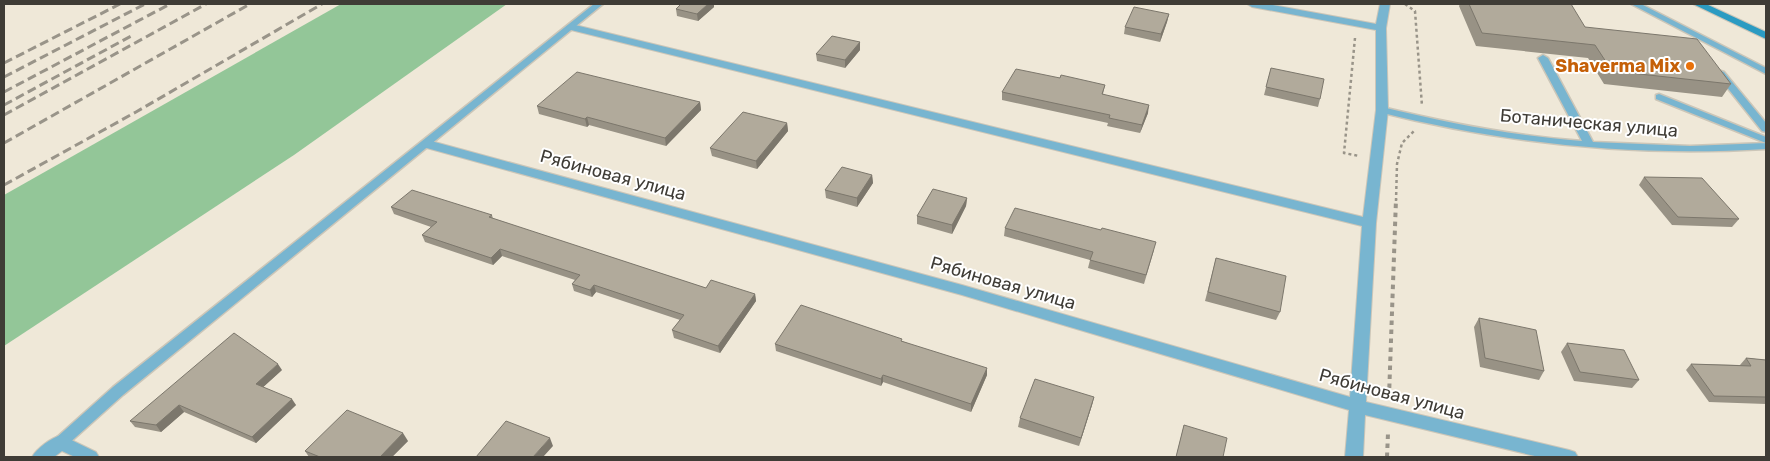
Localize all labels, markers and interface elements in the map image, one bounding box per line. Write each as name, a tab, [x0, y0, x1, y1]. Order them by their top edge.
place label: Shaverma Mix	[1555, 55, 1680, 77]
marker: Shaverma Mix	[1684, 60, 1696, 72]
street label: Ботаническая улица	[1499, 104, 1679, 142]
street label: Рябиновая улица	[538, 145, 688, 205]
street label: Рябиновая улица	[928, 252, 1078, 314]
street label: Рябиновая улица	[1317, 364, 1467, 424]

